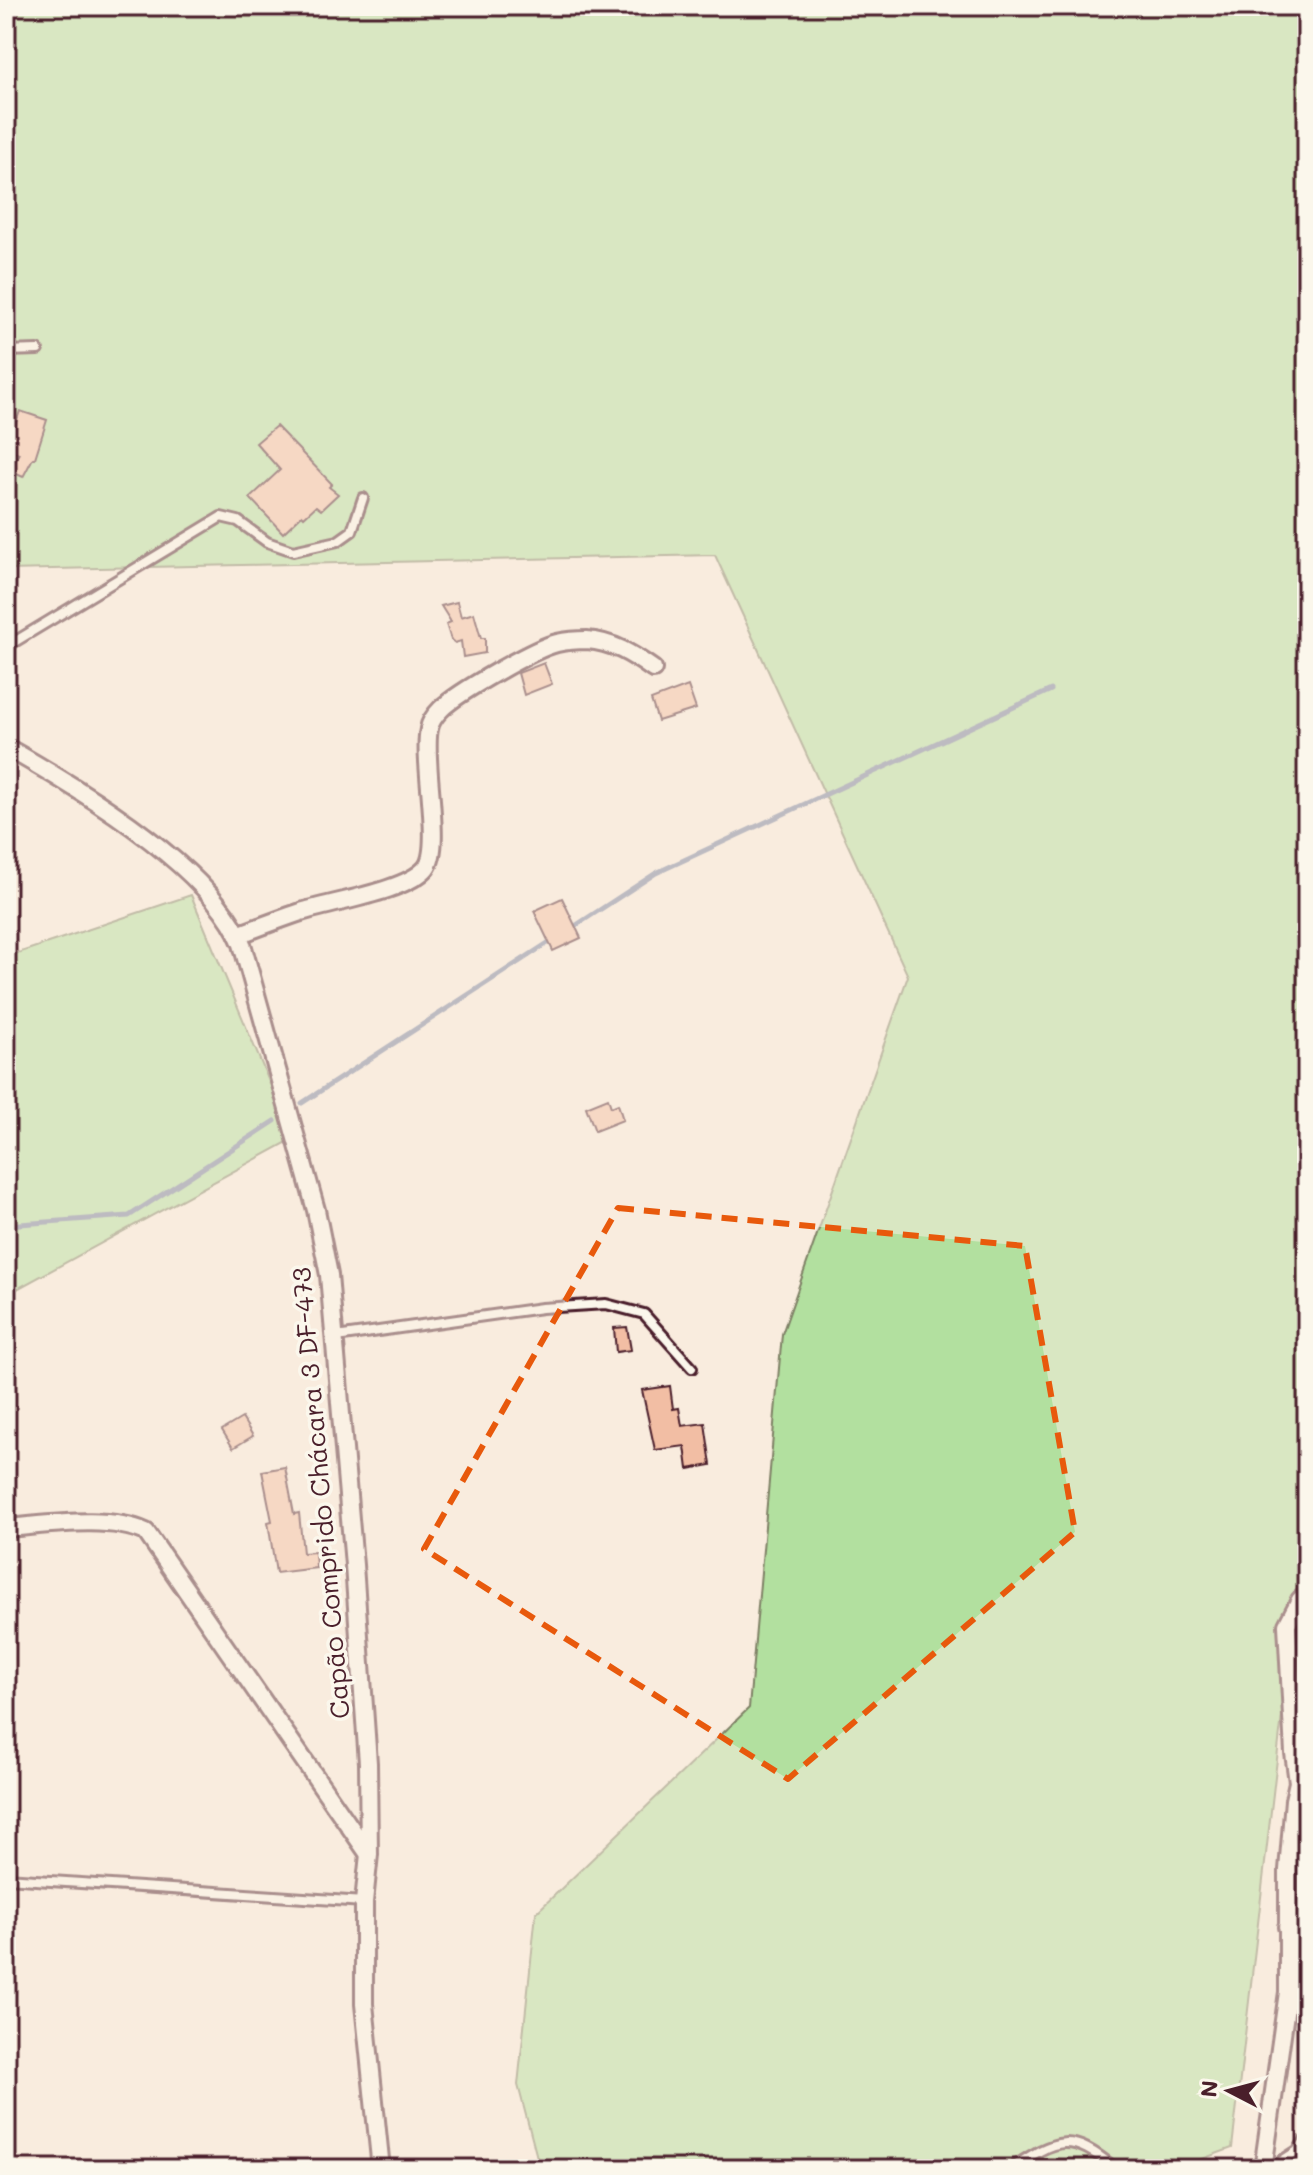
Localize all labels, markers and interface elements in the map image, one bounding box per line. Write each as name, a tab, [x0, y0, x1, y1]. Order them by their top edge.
street label: Capão Comprido Chácara 3 DF-473	[283, 1266, 357, 1720]
north arrow	[1189, 2051, 1269, 2131]
text: N	[1193, 2079, 1224, 2099]

